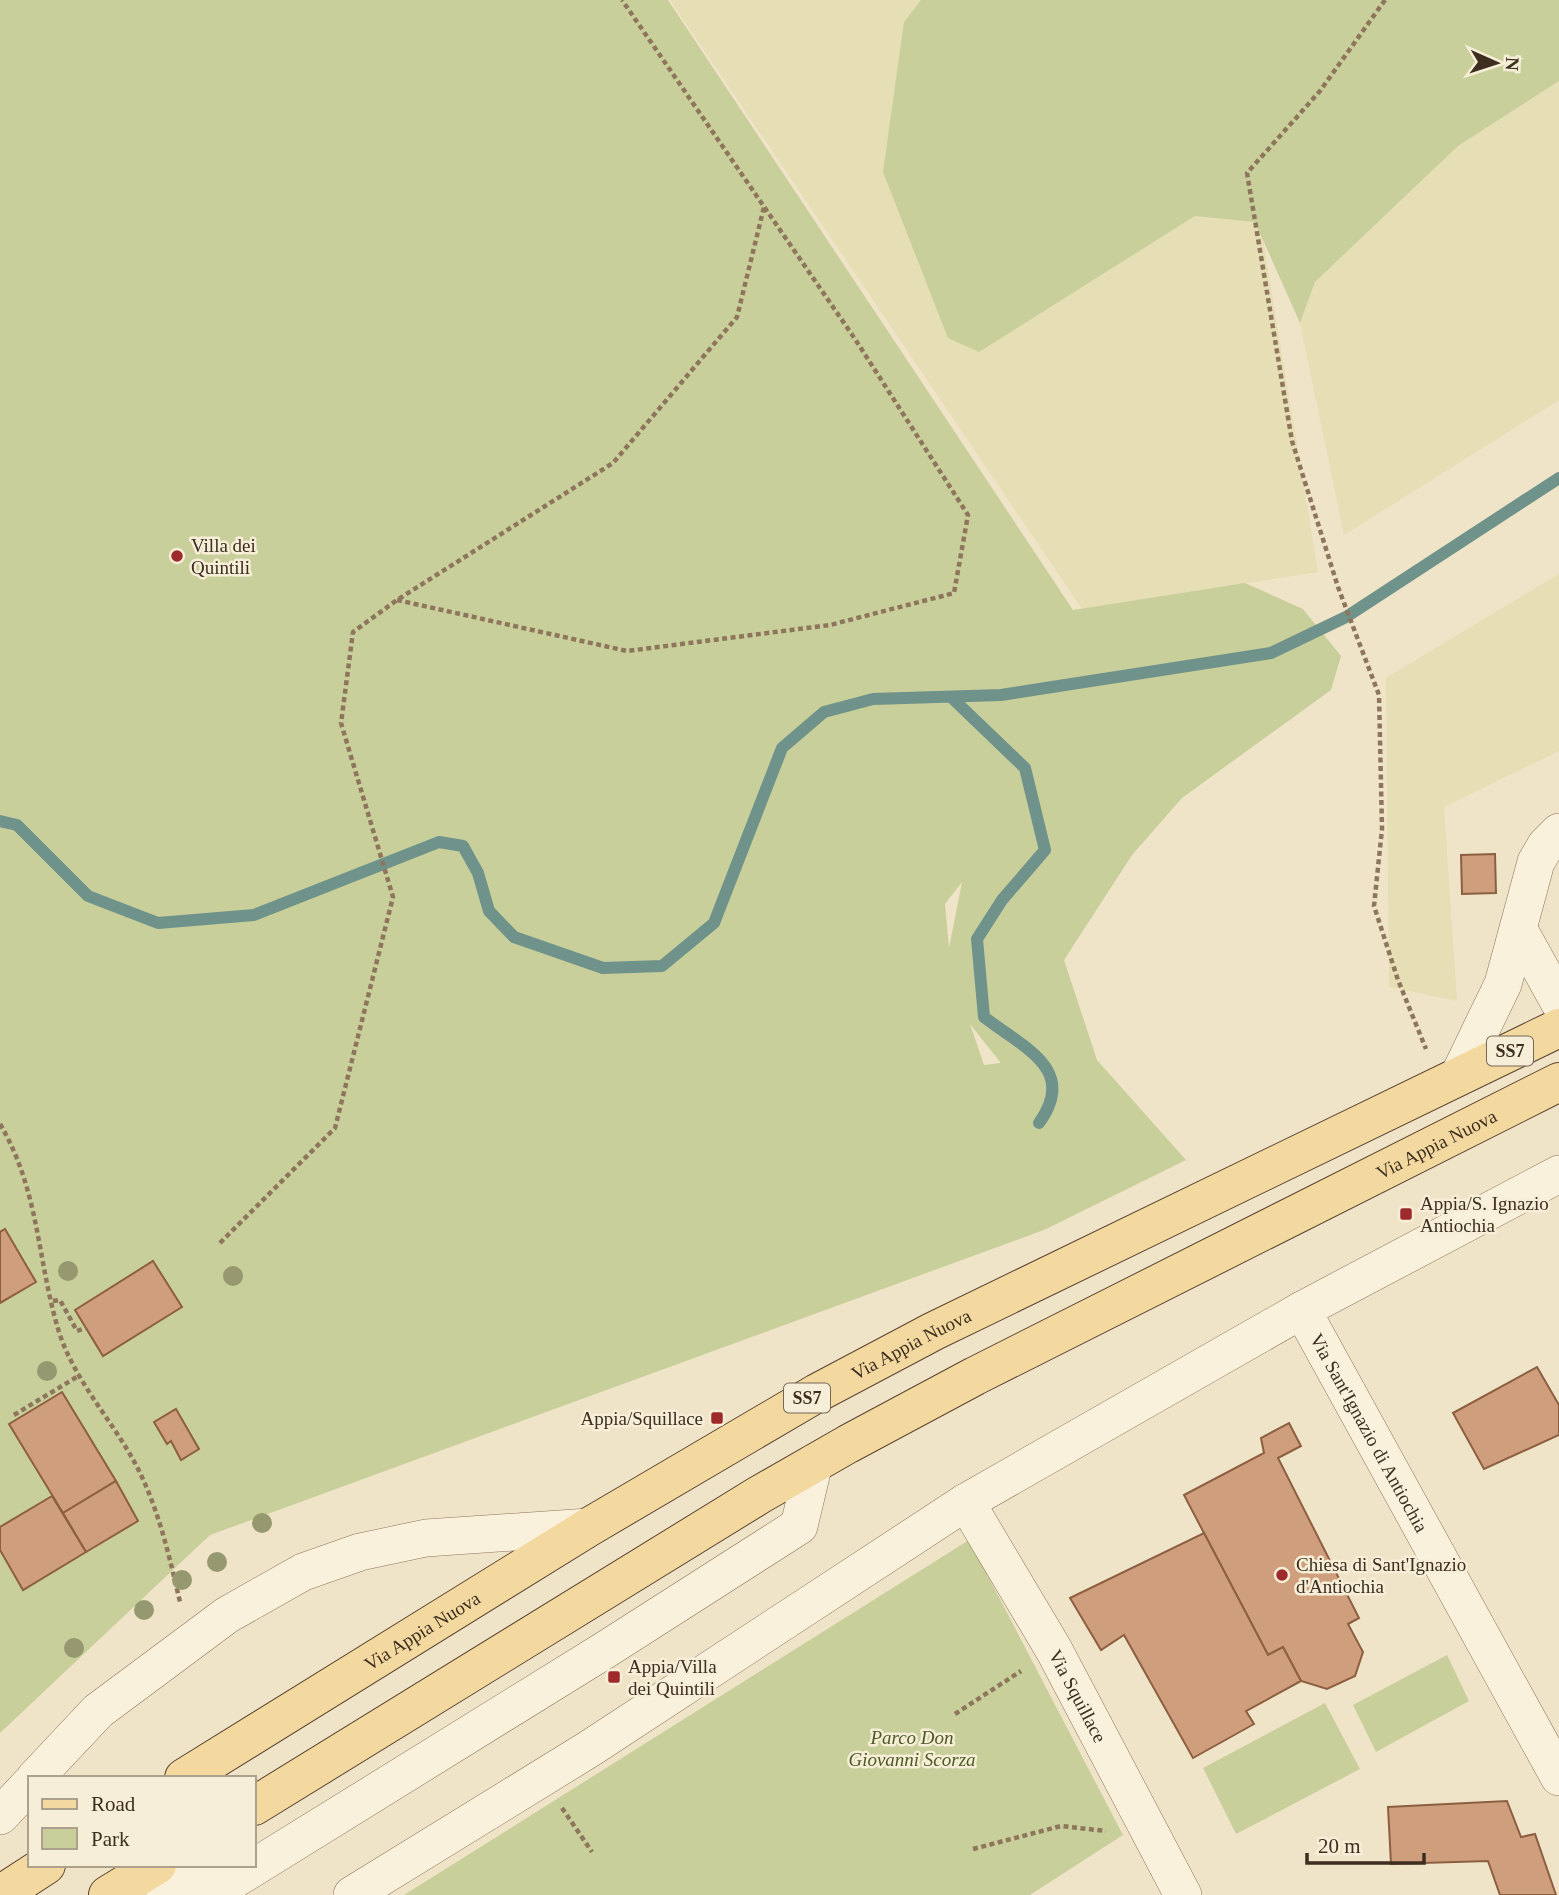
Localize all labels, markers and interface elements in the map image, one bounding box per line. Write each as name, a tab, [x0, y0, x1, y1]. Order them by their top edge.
north arrow	[1461, 28, 1531, 98]
text: N	[1502, 56, 1523, 72]
place label: Villa dei Quintili	[191, 535, 256, 578]
marker: Villa dei Quintili	[169, 548, 185, 564]
road number: SS7	[1487, 1036, 1533, 1066]
street label: Via Appia Nuova	[1373, 1105, 1500, 1183]
place label: Appia/S. Ignazio Antiochia	[1420, 1193, 1549, 1236]
marker: Appia/S. Ignazio Antiochia	[1398, 1206, 1414, 1222]
street label: Via Appia Nuova	[848, 1304, 975, 1383]
street label: Via Sant'Ignazio di Antiochia	[1306, 1330, 1433, 1536]
road number: SS7	[784, 1384, 830, 1413]
place label: Appia/Squillace	[581, 1408, 703, 1429]
marker: Appia/Squillace	[709, 1410, 725, 1426]
place label: Chiesa di Sant'Ignazio d'Antiochia	[1296, 1554, 1466, 1597]
marker: Chiesa di Sant'Ignazio d'Antiochia	[1274, 1567, 1290, 1583]
street label: Via Appia Nuova	[360, 1587, 484, 1674]
street label: Via Squillace	[1045, 1646, 1111, 1746]
place label: Appia/Villa dei Quintili	[628, 1656, 717, 1699]
marker: Appia/Villa dei Quintili	[606, 1669, 622, 1685]
park label: Parco Don Giovanni Scorza	[848, 1727, 976, 1770]
legend	[28, 1776, 256, 1867]
text: Road	[91, 1792, 136, 1816]
scale bar	[1307, 1822, 1424, 1866]
text: Park	[91, 1827, 130, 1851]
text: 20 m	[1318, 1834, 1361, 1858]

